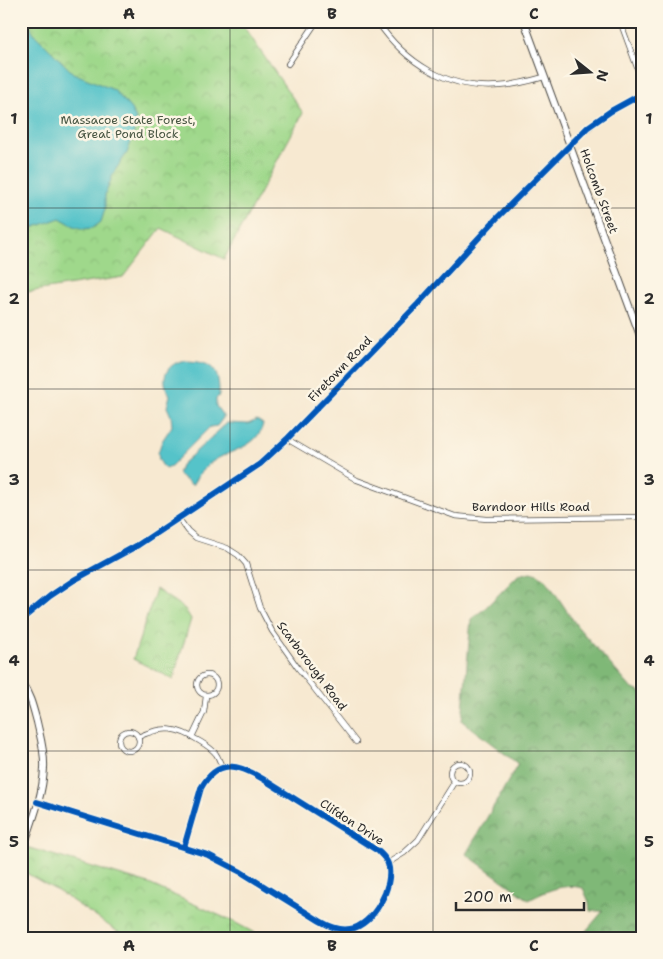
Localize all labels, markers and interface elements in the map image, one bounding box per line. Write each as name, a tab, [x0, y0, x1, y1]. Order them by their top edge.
text: A	[123, 3, 135, 24]
text: B	[327, 3, 337, 24]
text: C	[529, 3, 539, 24]
north arrow	[566, 48, 616, 98]
text: N	[592, 68, 613, 84]
text: 1	[10, 108, 18, 129]
text: 1	[645, 108, 653, 129]
park label: Massacoe State Forest, Great Pond Block	[60, 112, 196, 142]
street label: Holcomb Street	[576, 146, 622, 236]
text: 2	[8, 288, 20, 309]
text: 2	[643, 288, 655, 309]
street label: Firetown Road	[305, 332, 376, 405]
text: 3	[8, 469, 20, 490]
text: 3	[643, 469, 655, 490]
street label: Barndoor Hills Road	[472, 499, 590, 515]
street label: Scarborough Road	[273, 618, 351, 714]
text: 4	[8, 650, 20, 671]
text: 4	[643, 650, 655, 671]
street label: Clifdon Drive	[317, 795, 387, 849]
text: 5	[9, 831, 19, 852]
text: 5	[644, 831, 654, 852]
scale bar	[456, 879, 583, 911]
text: 200 m	[463, 887, 512, 907]
text: A	[123, 935, 135, 956]
text: B	[327, 935, 337, 956]
text: C	[529, 935, 539, 956]

